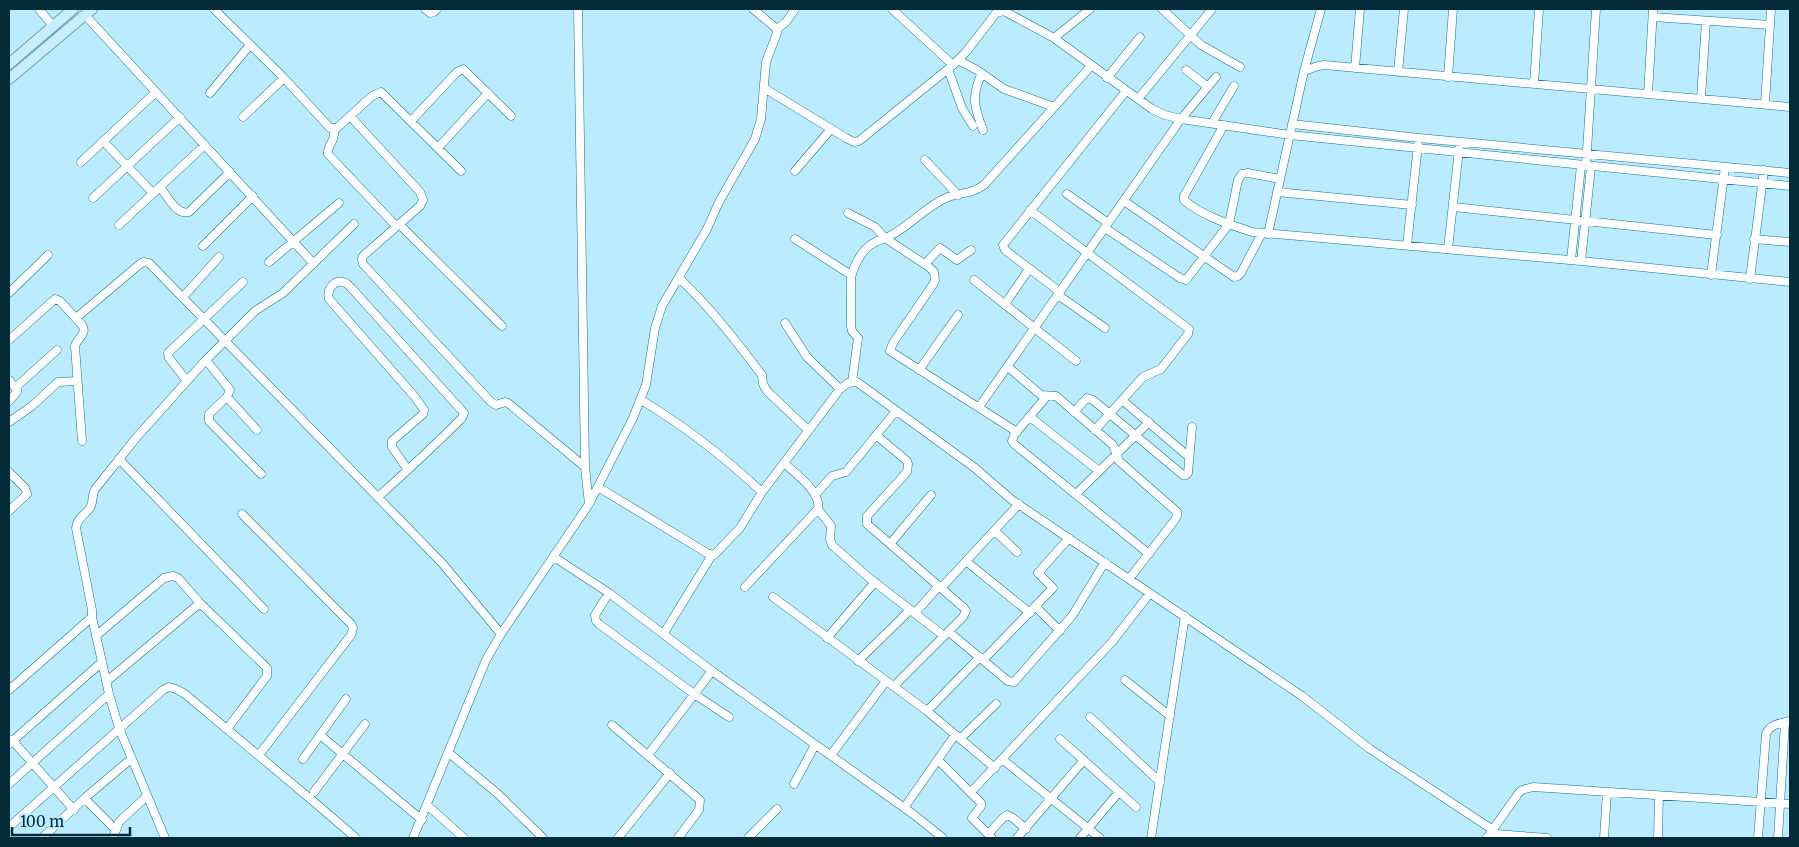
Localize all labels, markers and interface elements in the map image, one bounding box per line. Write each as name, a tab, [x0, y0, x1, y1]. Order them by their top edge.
scale bar	[12, 804, 130, 836]
text: 100 m	[20, 812, 64, 831]

